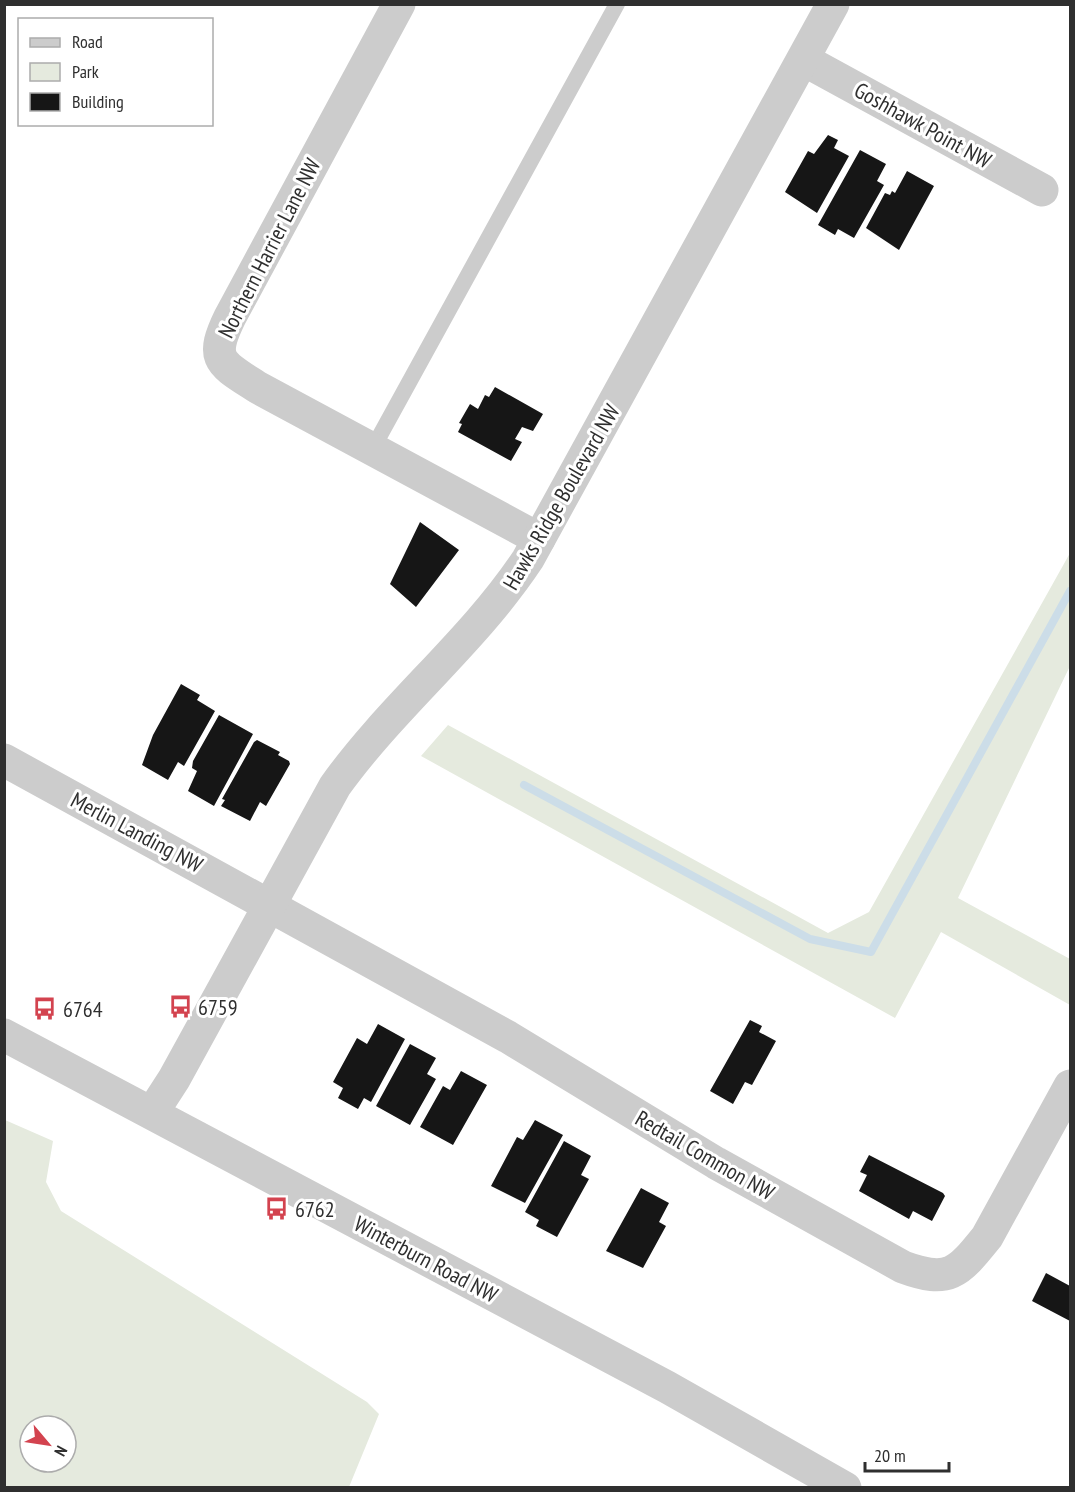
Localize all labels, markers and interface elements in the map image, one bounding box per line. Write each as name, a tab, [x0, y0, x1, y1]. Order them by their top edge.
legend	[18, 18, 213, 126]
text: Road	[72, 30, 103, 53]
text: Park	[72, 60, 99, 83]
street label: Goshhawk Point NW	[850, 76, 996, 174]
text: Building	[72, 90, 124, 113]
street label: Northern Harrier Lane NW	[212, 153, 326, 343]
street label: Hawks Ridge Boulevard NW	[496, 399, 626, 595]
street label: Merlin Landing NW	[66, 786, 208, 879]
place label: 6759	[198, 993, 238, 1021]
bus stop icon: 6759	[167, 994, 193, 1020]
place label: 6764	[63, 995, 103, 1023]
bus stop icon: 6764	[32, 996, 58, 1022]
street label: Redtail Common NW	[631, 1104, 780, 1206]
place label: 6762	[295, 1195, 335, 1223]
bus stop icon: 6762	[264, 1196, 290, 1222]
street label: Winterburn Road NW	[349, 1209, 503, 1309]
north arrow	[18, 1414, 78, 1474]
scale bar	[865, 1435, 949, 1473]
text: N	[50, 1443, 72, 1460]
text: 20 m	[874, 1444, 906, 1467]

